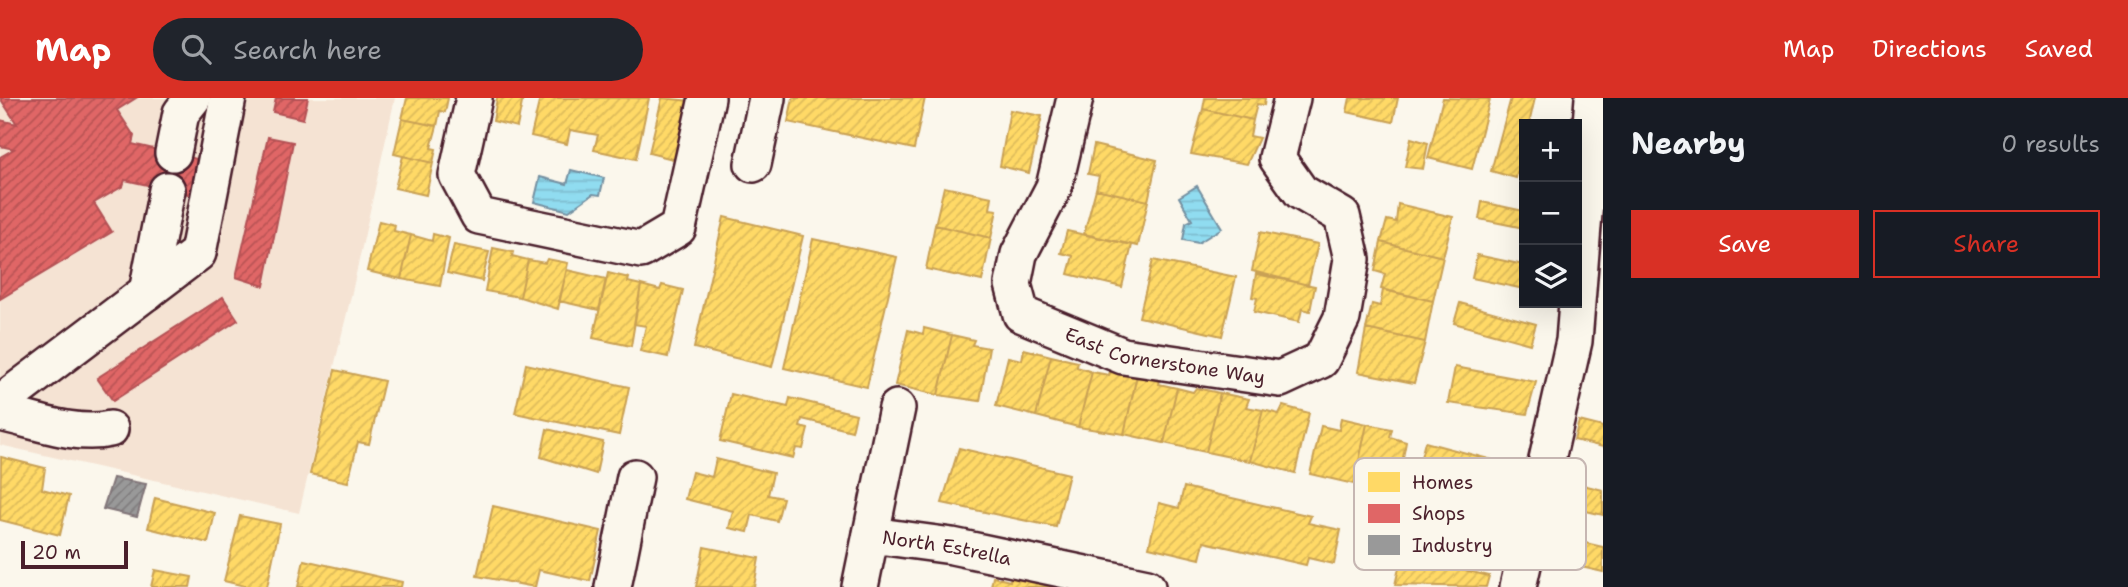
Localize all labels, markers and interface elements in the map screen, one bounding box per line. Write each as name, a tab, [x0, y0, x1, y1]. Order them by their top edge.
search box	[153, 18, 643, 81]
text: Map	[35, 27, 111, 72]
icon: search	[177, 30, 215, 68]
text: Search here	[233, 32, 382, 67]
text: Map	[1783, 33, 1834, 65]
text: Directions	[1872, 33, 1987, 65]
text: Saved	[2025, 33, 2093, 65]
map controls	[1519, 119, 1582, 308]
button: +	[1519, 119, 1582, 182]
text: Nearby	[1631, 123, 1746, 164]
text: 0 results	[2001, 129, 2100, 159]
button: −	[1519, 182, 1582, 245]
button: Save	[1631, 210, 1859, 278]
button: Share	[1873, 210, 2100, 278]
button: layers	[1519, 245, 1582, 308]
street label: East Cornerstone Way	[1061, 321, 1267, 390]
legend	[1354, 458, 1586, 570]
text: Homes	[1412, 470, 1473, 495]
text: Shops	[1412, 501, 1466, 526]
street label: North Estrella	[881, 525, 1014, 571]
text: Industry	[1412, 533, 1493, 558]
scale bar	[21, 538, 128, 570]
text: 20 m	[32, 540, 81, 565]

